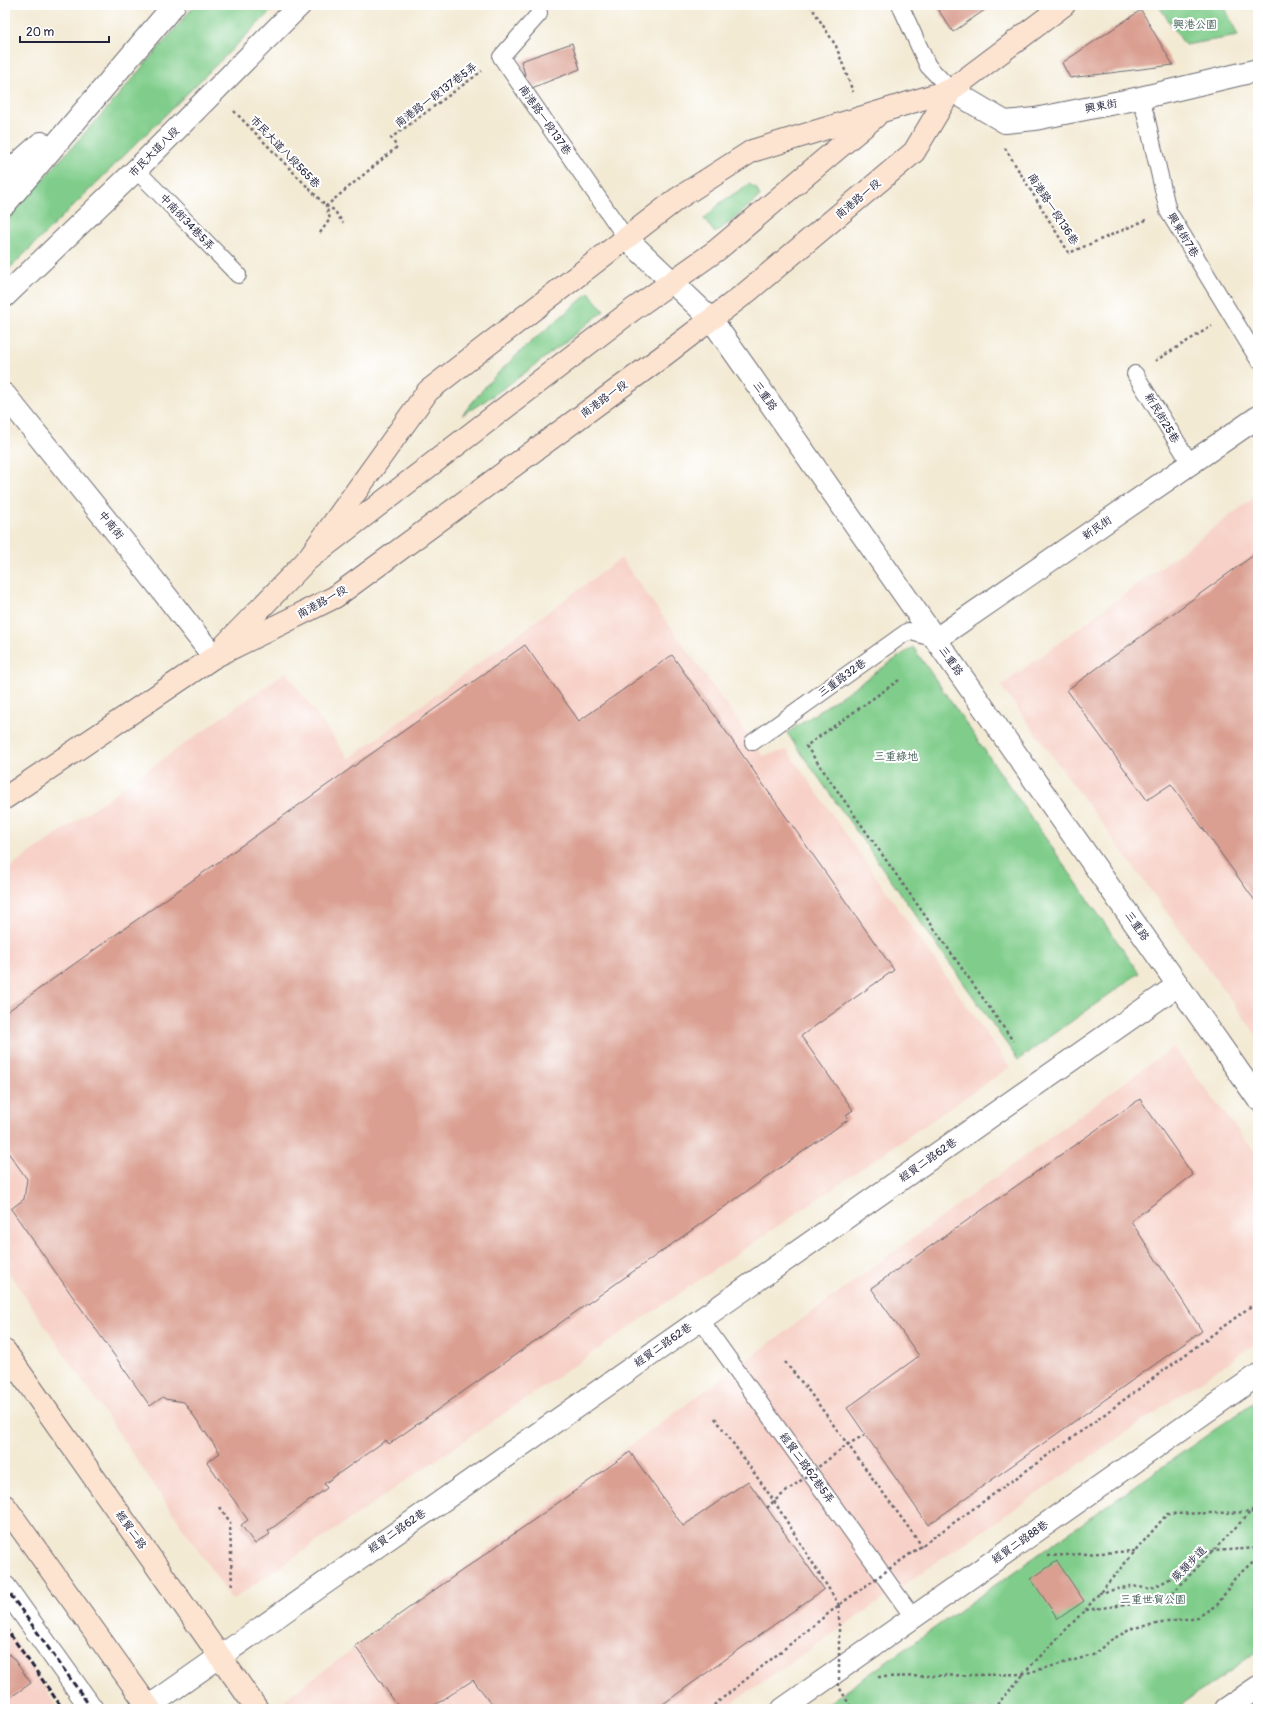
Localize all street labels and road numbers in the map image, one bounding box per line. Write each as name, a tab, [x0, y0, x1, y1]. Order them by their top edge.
street label: 南港路一段137巷5弄	[392, 60, 480, 130]
street label: 南港路一段137巷	[516, 83, 574, 157]
street label: 興東街	[1084, 96, 1119, 116]
street label: 市民大道八段565巷	[247, 113, 323, 191]
street label: 市民大道八段	[126, 124, 182, 180]
street label: 南港路一段136巷	[1025, 171, 1081, 247]
street label: 南港路一段	[833, 176, 883, 222]
street label: 中南街34巷5弄	[157, 191, 217, 253]
street label: 興東街7巷	[1165, 210, 1201, 260]
street label: 南港路一段	[578, 378, 630, 420]
street label: 三重路	[750, 379, 780, 413]
street label: 新民街25巷	[1142, 391, 1182, 445]
street label: 中南街	[96, 508, 127, 543]
street label: 新民街	[1080, 513, 1115, 543]
street label: 南港路一段	[295, 583, 349, 621]
street label: 三重路	[936, 644, 966, 678]
street label: 三重路32巷	[815, 656, 869, 700]
street label: 三重路	[1122, 909, 1152, 943]
street label: 經貿二路62巷	[897, 1135, 959, 1185]
street label: 經貿二路62巷	[632, 1320, 694, 1370]
street label: 經貿二路62巷5弄	[777, 1430, 837, 1506]
street label: 經貿二路62巷	[366, 1506, 428, 1556]
street label: 經貿二路	[113, 1508, 149, 1552]
street label: 經貿二路88巷	[989, 1518, 1051, 1566]
street label: 蕨類步道	[1169, 1544, 1209, 1584]

